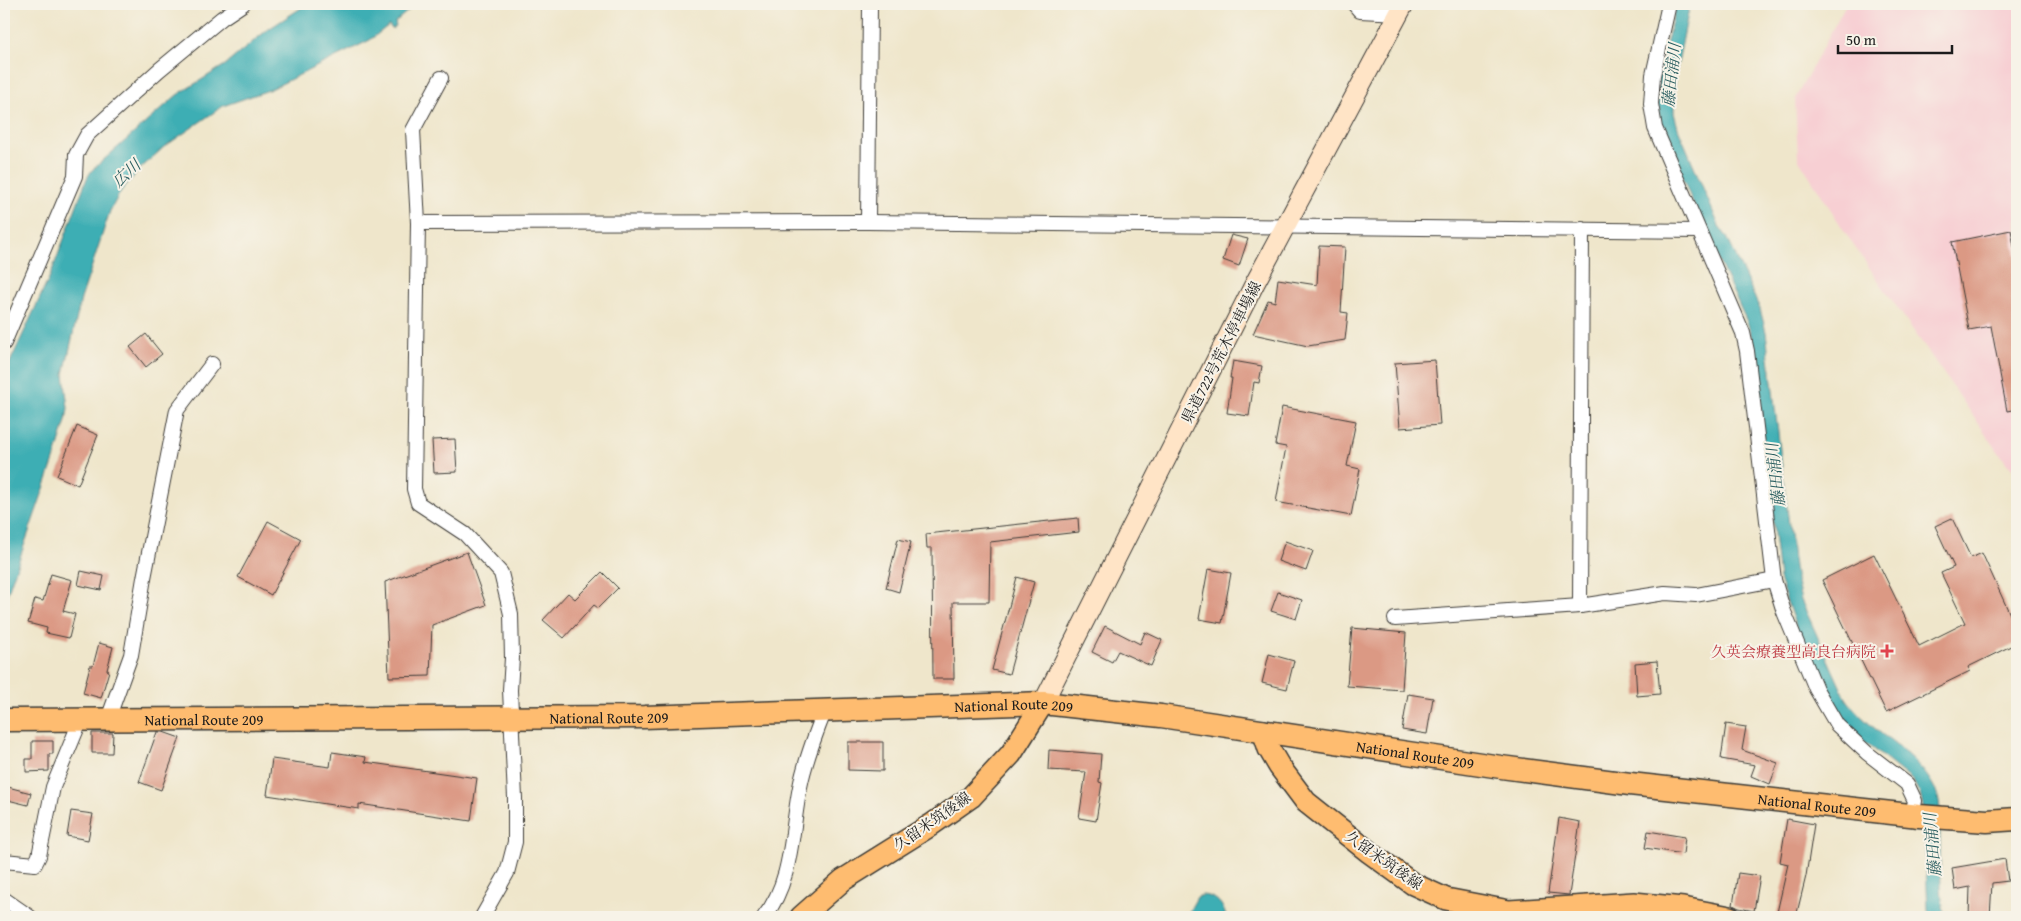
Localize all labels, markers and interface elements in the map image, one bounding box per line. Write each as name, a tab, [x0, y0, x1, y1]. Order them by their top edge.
scale bar	[1838, 22, 1952, 54]
text: 50 m	[1846, 29, 1877, 50]
water label: 藤田浦川	[1656, 40, 1686, 108]
water label: 広川	[106, 152, 147, 193]
street label: 県道722号荒木停車場線	[1176, 277, 1266, 427]
water label: 藤田浦川	[1759, 440, 1791, 508]
place label: 久英会療養型高良台病院	[1711, 641, 1876, 662]
marker: 久英会療養型高良台病院	[1880, 644, 1894, 658]
street label: National Route 209	[954, 692, 1074, 717]
street label: National Route 209	[549, 706, 669, 728]
street label: National Route 209	[144, 708, 264, 730]
street label: National Route 209	[1355, 735, 1476, 773]
street label: 久留米筑後線	[889, 787, 975, 855]
street label: National Route 209	[1757, 788, 1877, 822]
water label: 藤田浦川	[1917, 810, 1947, 878]
street label: 久留米筑後線	[1341, 826, 1427, 894]

